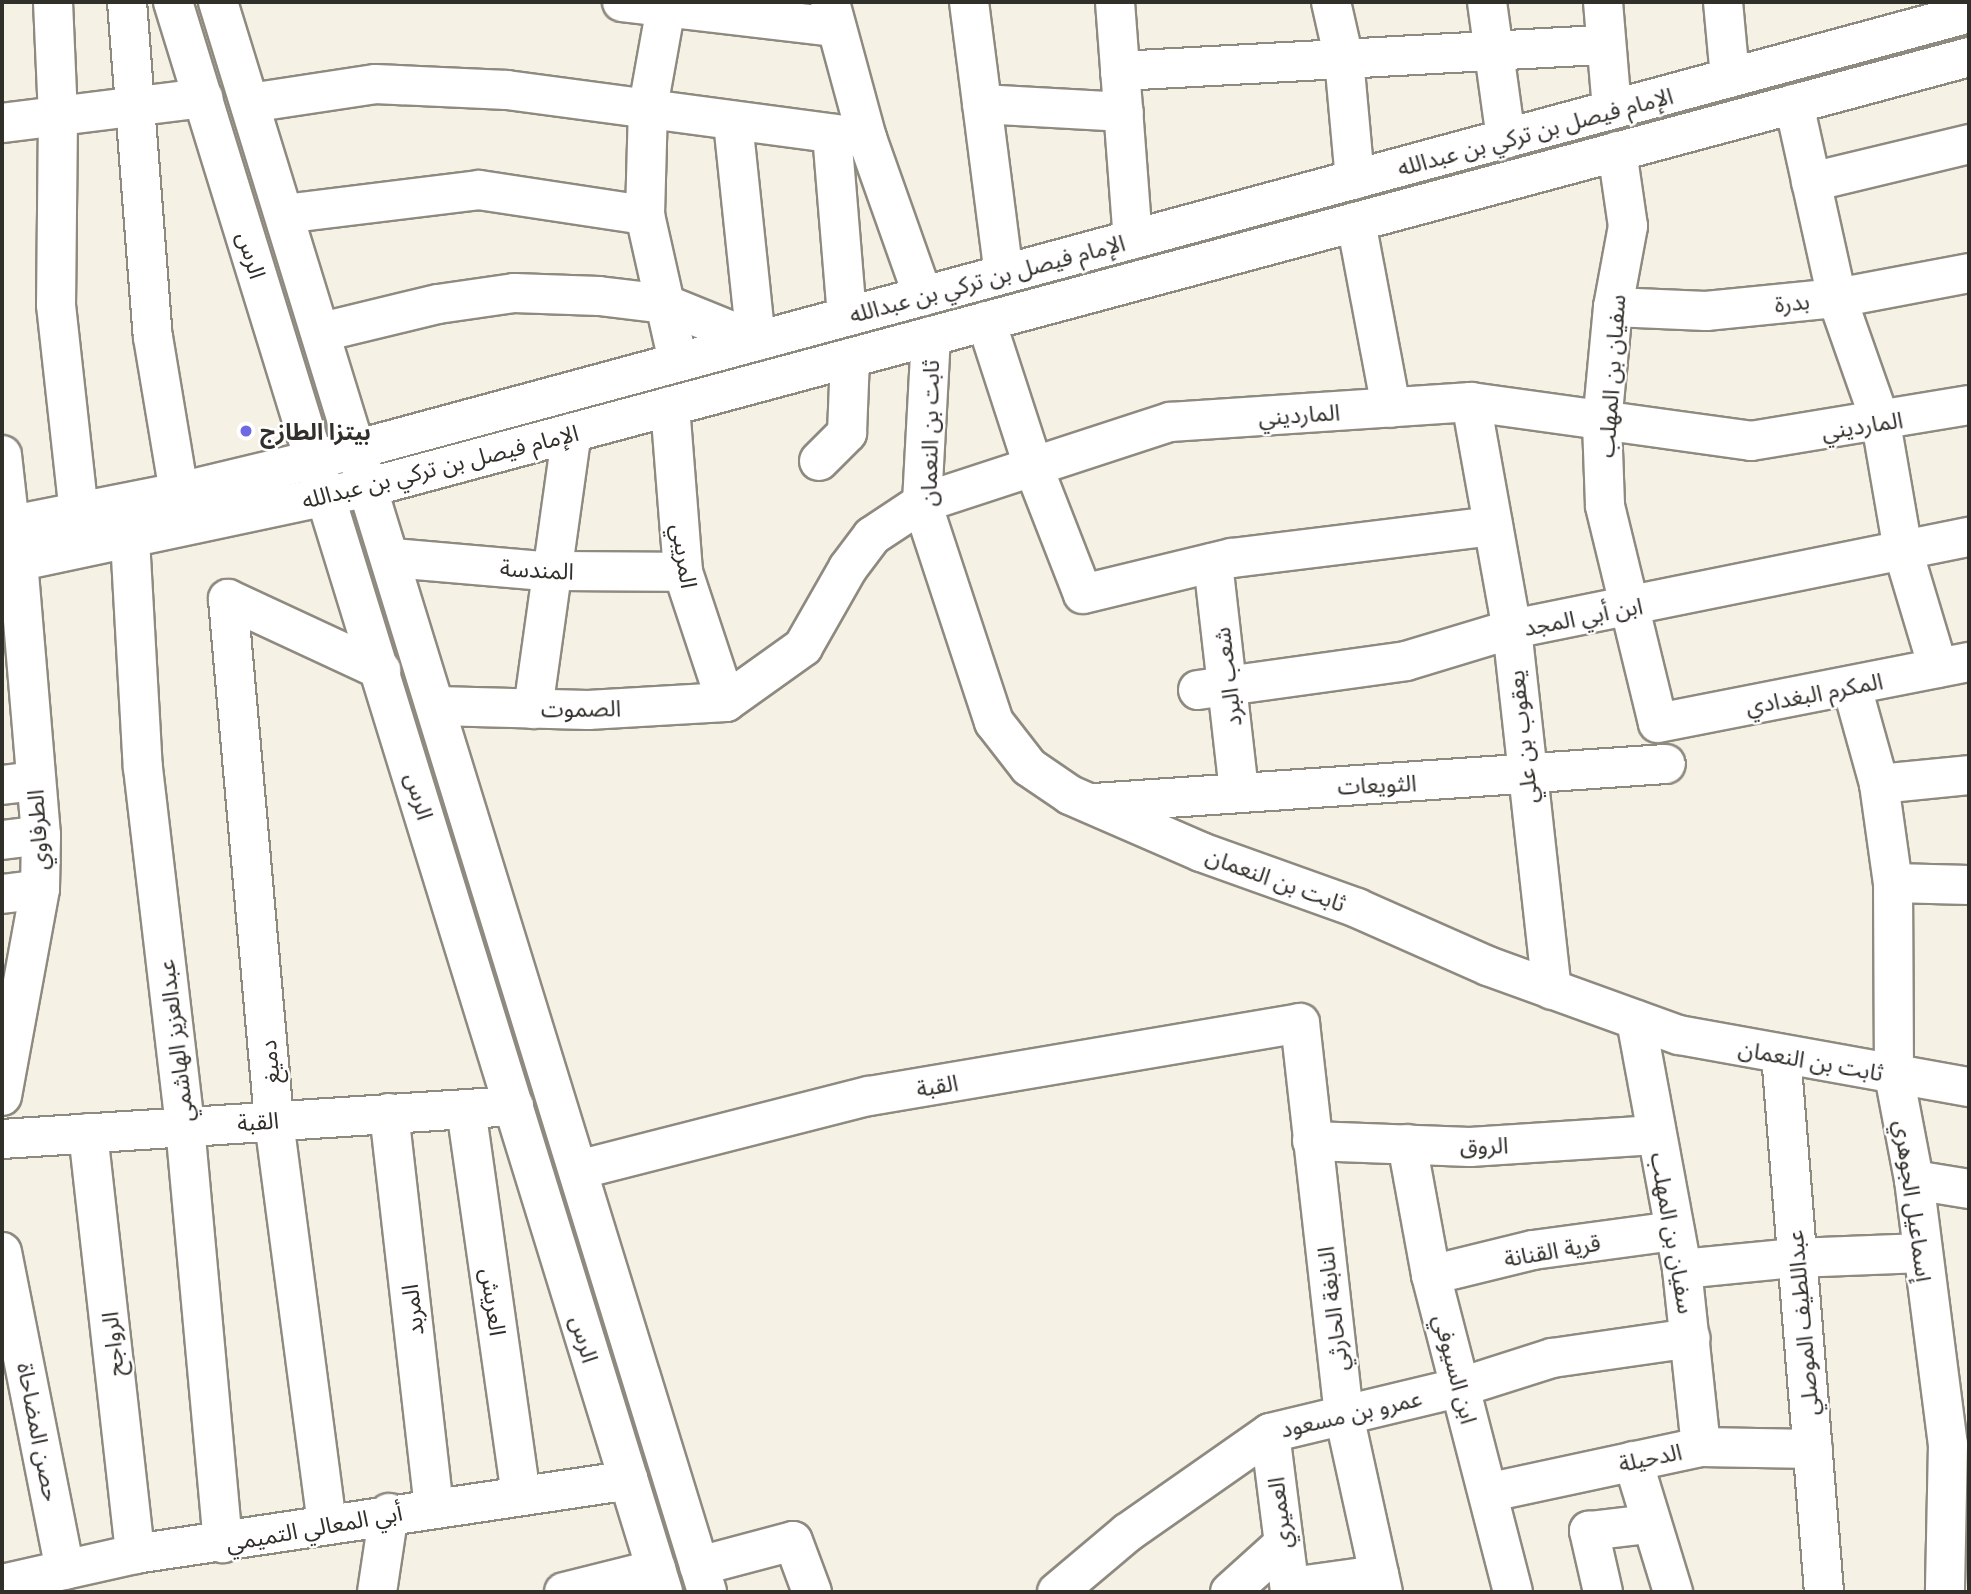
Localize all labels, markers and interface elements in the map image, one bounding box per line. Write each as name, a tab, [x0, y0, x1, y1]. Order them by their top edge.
street label: الإمام فيصل بن تركي بن عبدالله	[1394, 81, 1676, 181]
street label: الرس	[232, 228, 272, 282]
street label: الإمام فيصل بن تركي بن عبدالله	[846, 228, 1128, 328]
street label: بدرة	[1773, 286, 1811, 318]
street label: سفيان بن المهلب	[1592, 293, 1630, 459]
street label: ثابت بن النعمان	[914, 359, 944, 507]
street label: المارديني	[1257, 397, 1341, 431]
street label: المارديني	[1819, 405, 1905, 445]
place label: بيتزا الطازج	[260, 417, 371, 445]
street label: الإمام فيصل بن تركي بن عبدالله	[299, 418, 581, 514]
marker: بيتزا الطازج	[238, 423, 254, 439]
street label: المريبي	[666, 522, 704, 590]
street label: المندسة	[499, 553, 575, 585]
street label: ابن أبي المجد	[1521, 591, 1645, 641]
street label: شعب البرد	[1207, 626, 1247, 728]
street label: المكرم البغدادي	[1743, 666, 1885, 720]
street label: يعقوب بن علي	[1501, 669, 1543, 805]
street label: الصموت	[541, 694, 621, 722]
street label: الثويعات	[1337, 768, 1417, 800]
street label: الرس	[400, 769, 440, 823]
street label: الطرفاوي	[20, 789, 54, 871]
street label: ثابت بن النعمان	[1202, 841, 1350, 917]
street label: عبدالعزيز الهاشمي	[151, 958, 199, 1124]
street label: ثابت بن النعمان	[1736, 1034, 1886, 1086]
street label: دميغ	[253, 1039, 285, 1085]
street label: القبة	[914, 1068, 960, 1102]
street label: القبة	[236, 1106, 280, 1136]
street label: إسماعيل الجوهري	[1889, 1118, 1939, 1284]
street label: الروق	[1459, 1130, 1509, 1160]
street label: سفيان بن المهلب	[1645, 1150, 1701, 1316]
street label: قرية القنانة	[1502, 1228, 1602, 1272]
street label: عبداللطيف الموصلي	[1780, 1229, 1824, 1417]
street label: النابغة الحارثي	[1311, 1245, 1353, 1373]
street label: العريش	[476, 1266, 512, 1338]
street label: المربد	[395, 1283, 429, 1337]
street label: الرواجح	[95, 1310, 129, 1378]
street label: ابن السيوفي	[1428, 1311, 1484, 1427]
street label: الرس	[565, 1312, 605, 1366]
street label: حصن المضاحاة	[12, 1360, 66, 1504]
street label: عمرو بن مسعود	[1278, 1383, 1424, 1443]
street label: الدحيلة	[1616, 1437, 1684, 1477]
street label: العميري	[1261, 1476, 1297, 1550]
street label: أبي المعالي التميمي	[224, 1498, 404, 1556]

